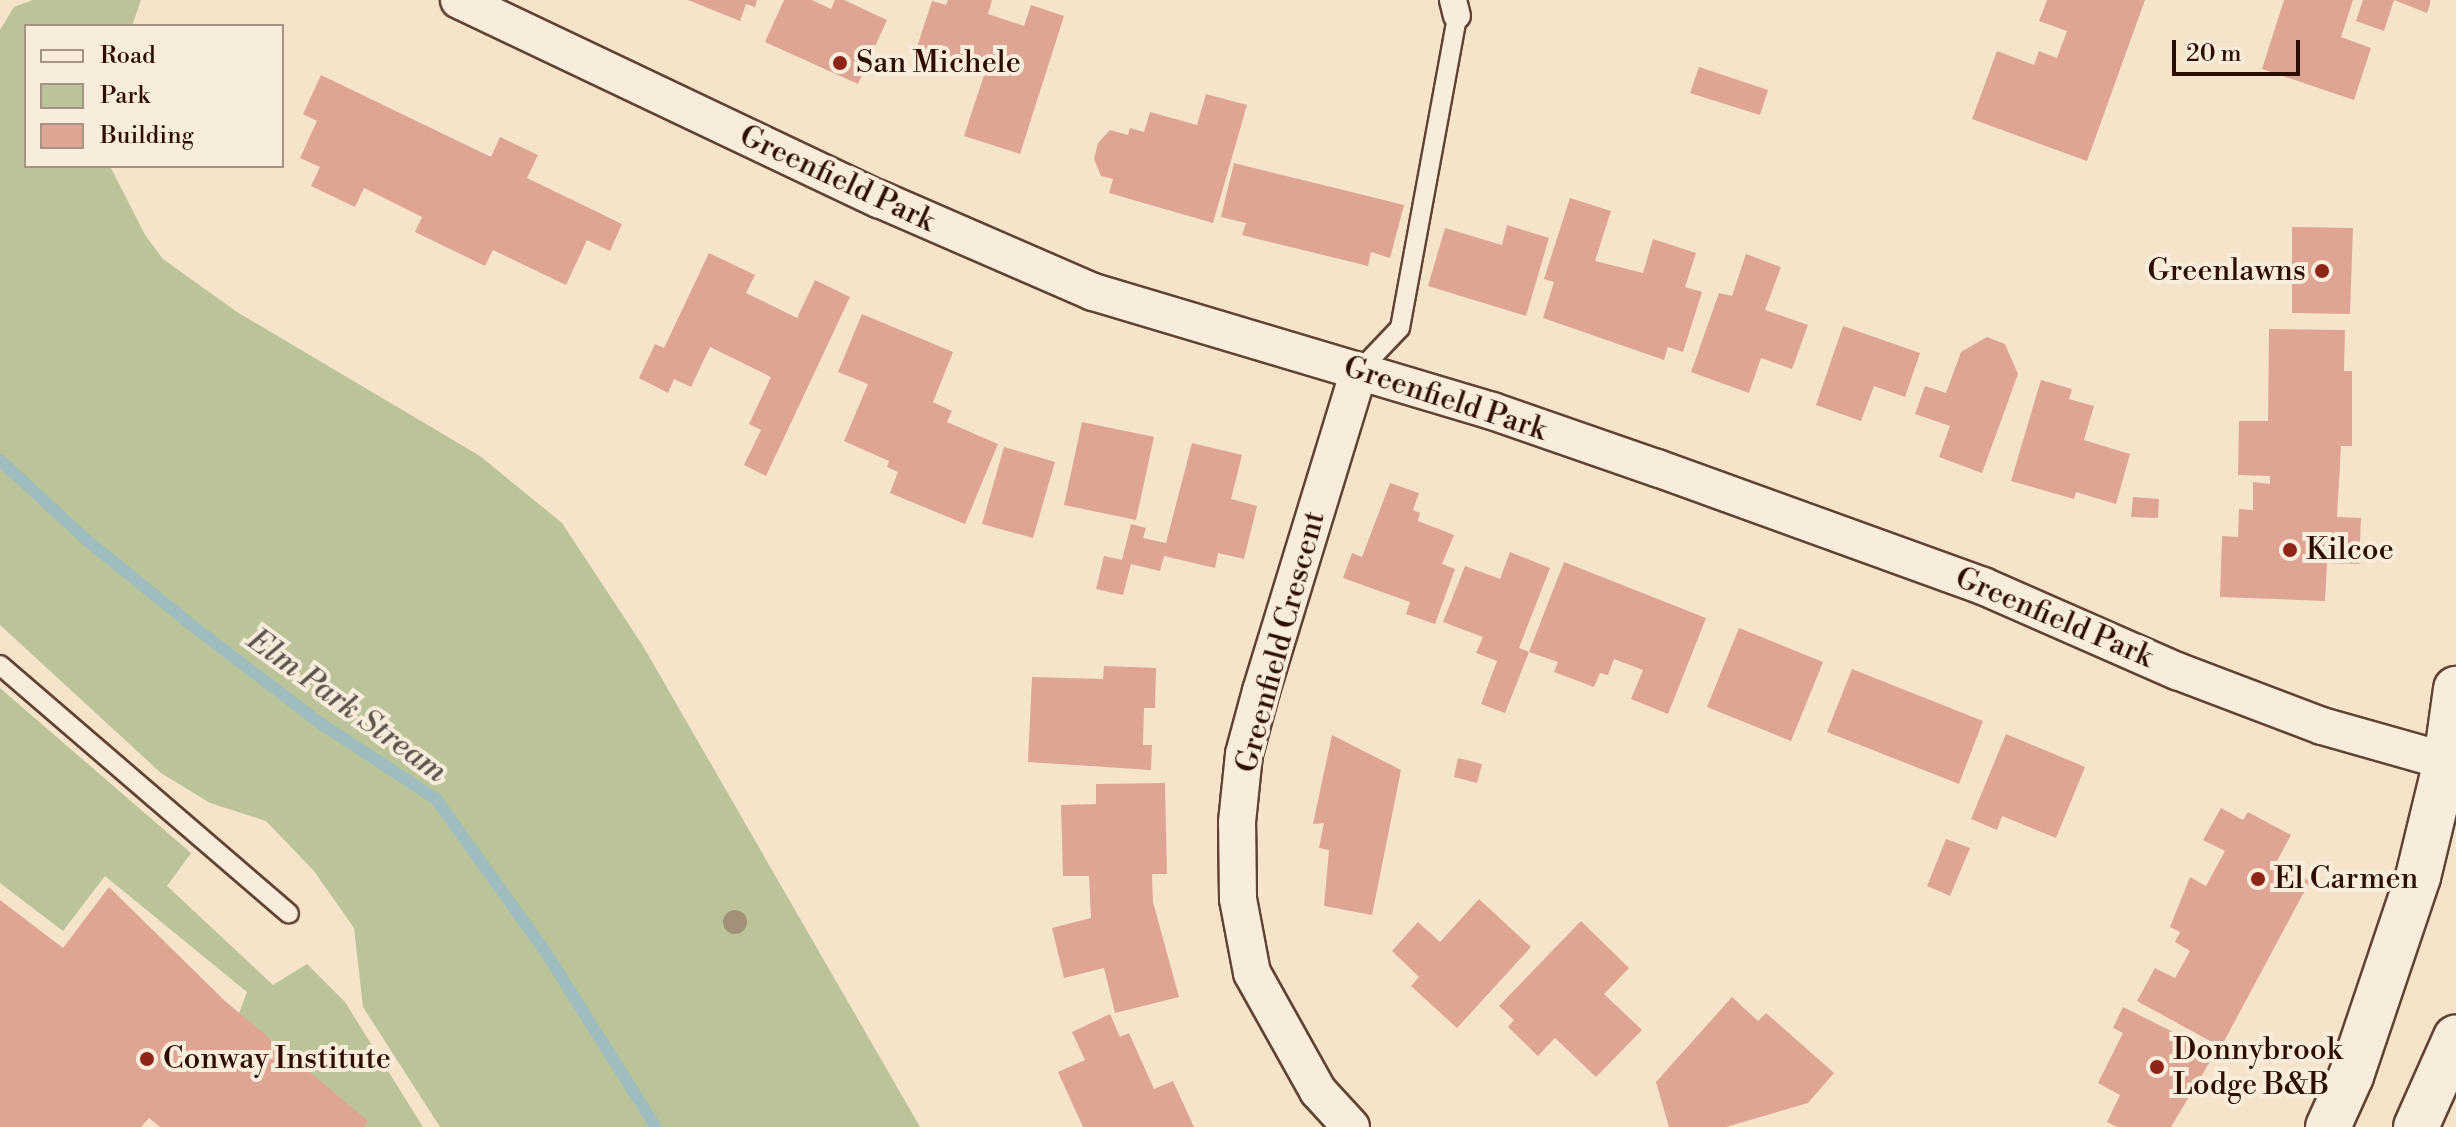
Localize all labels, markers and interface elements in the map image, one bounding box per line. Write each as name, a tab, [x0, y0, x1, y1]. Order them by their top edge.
legend	[24, 24, 284, 168]
scale bar	[2176, 24, 2304, 74]
text: 20 m	[2186, 39, 2242, 69]
text: Road	[100, 41, 156, 71]
place label: San Michele	[856, 45, 1021, 81]
marker: San Michele	[831, 54, 849, 72]
text: Park	[100, 81, 150, 111]
street label: Greenfield Park	[734, 118, 940, 240]
text: Building	[100, 121, 194, 151]
place label: Greenlawns	[2147, 253, 2306, 289]
marker: Greenlawns	[2313, 262, 2331, 280]
street label: Greenfield Park	[1339, 349, 1551, 449]
street label: Greenfield Crescent	[1229, 507, 1333, 777]
place label: Kilcoe	[2306, 532, 2394, 568]
marker: Kilcoe	[2281, 541, 2299, 559]
street label: Greenfield Park	[1950, 560, 2158, 676]
water label: Elm Park Stream	[240, 621, 454, 791]
place label: El Carmen	[2274, 861, 2418, 897]
marker: El Carmen	[2249, 870, 2267, 888]
place label: Donnybrook Lodge B&B	[2173, 1032, 2342, 1102]
place label: Conway Institute	[163, 1041, 391, 1077]
marker: Conway Institute	[138, 1050, 156, 1068]
marker: Donnybrook Lodge B&B	[2148, 1058, 2166, 1076]

